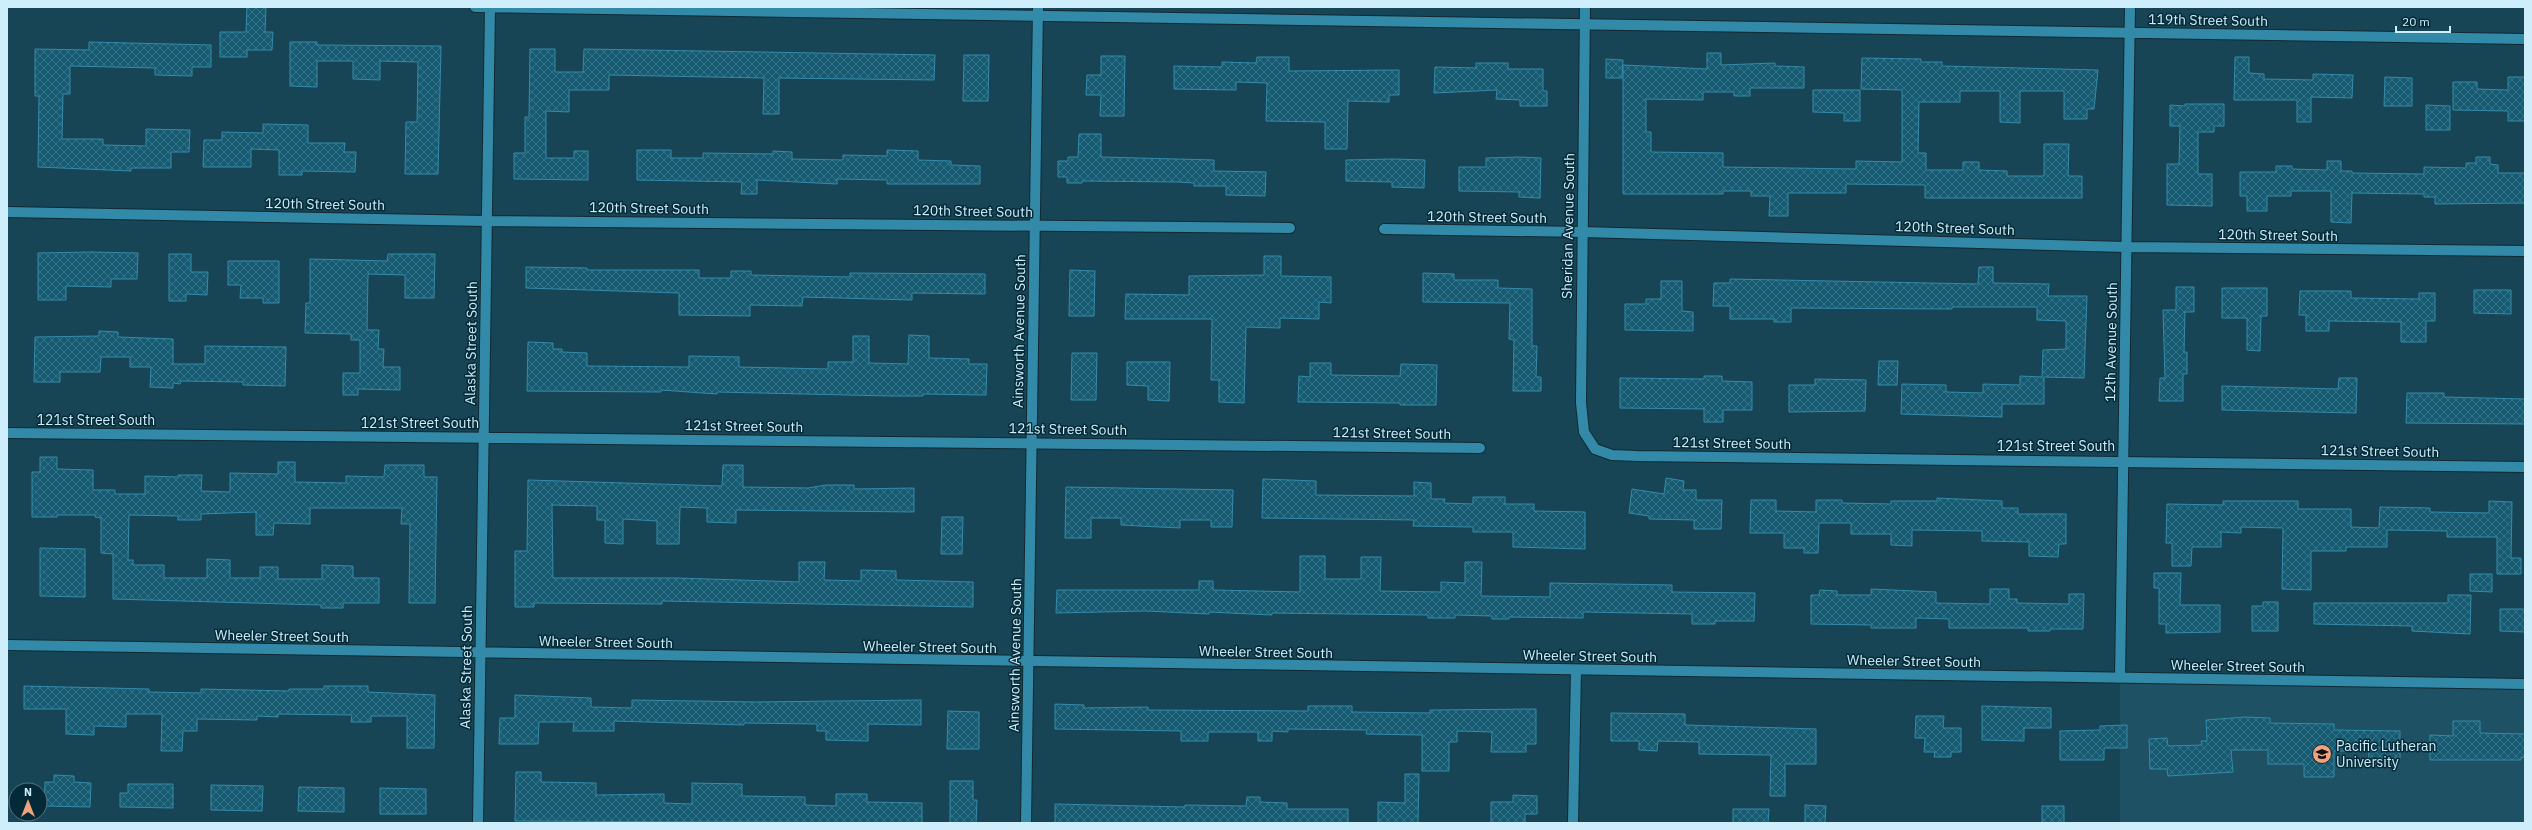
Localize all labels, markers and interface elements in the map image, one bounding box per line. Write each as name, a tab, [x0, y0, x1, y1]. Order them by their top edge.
scale bar	[2396, 8, 2450, 34]
street label: 119th Street South	[2148, 10, 2268, 30]
text: 20 m	[2402, 14, 2430, 29]
street label: Sheridan Avenue South	[1558, 153, 1578, 299]
street label: 120th Street South	[265, 194, 385, 214]
street label: 120th Street South	[589, 198, 709, 218]
street label: 120th Street South	[913, 201, 1033, 221]
street label: 120th Street South	[1427, 207, 1547, 227]
street label: 120th Street South	[1895, 217, 2015, 239]
street label: 120th Street South	[2218, 225, 2338, 245]
street label: Ainsworth Avenue South	[1009, 254, 1029, 408]
street label: Alaska Street South	[461, 281, 481, 405]
street label: 12th Avenue South	[2101, 282, 2121, 402]
street label: 121st Street South	[37, 411, 155, 429]
street label: 121st Street South	[361, 414, 479, 432]
street label: 121st Street South	[685, 416, 803, 436]
street label: 121st Street South	[1009, 419, 1127, 439]
street label: 121st Street South	[1333, 423, 1451, 443]
street label: 121st Street South	[1673, 433, 1791, 453]
street label: 121st Street South	[1997, 437, 2115, 455]
street label: 121st Street South	[2321, 441, 2439, 461]
street label: Ainsworth Avenue South	[1005, 578, 1025, 732]
street label: Alaska Street South	[456, 605, 476, 729]
street label: Wheeler Street South	[215, 626, 349, 646]
street label: Wheeler Street South	[539, 632, 673, 652]
street label: Wheeler Street South	[863, 637, 997, 657]
street label: Wheeler Street South	[1199, 642, 1333, 662]
street label: Wheeler Street South	[1523, 646, 1657, 666]
street label: Wheeler Street South	[1847, 651, 1981, 671]
street label: Wheeler Street South	[2171, 656, 2305, 676]
place label: Pacific Lutheran University	[2336, 737, 2437, 771]
school or university icon: Pacific Lutheran University	[2311, 743, 2333, 765]
north arrow	[8, 782, 48, 822]
text: N	[24, 785, 32, 799]

